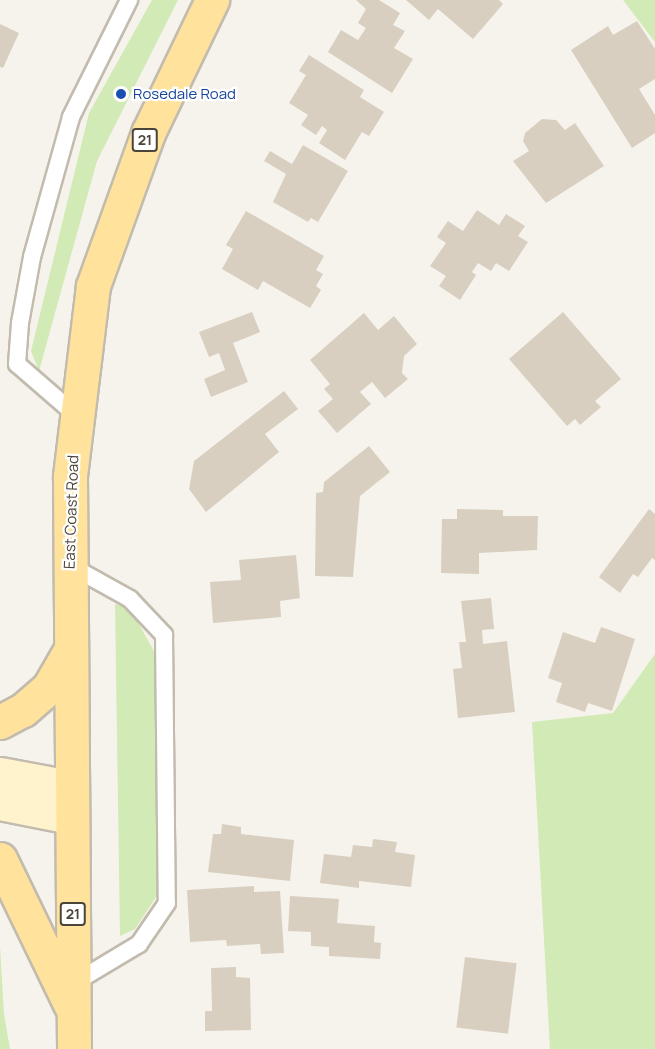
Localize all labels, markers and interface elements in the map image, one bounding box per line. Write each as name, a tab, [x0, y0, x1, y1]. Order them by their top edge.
place label: Rosedale Road	[133, 85, 236, 103]
marker: Rosedale Road	[114, 87, 128, 101]
road number: 21	[132, 129, 158, 151]
street label: East Coast Road	[60, 455, 82, 569]
road number: 21	[60, 903, 86, 925]

